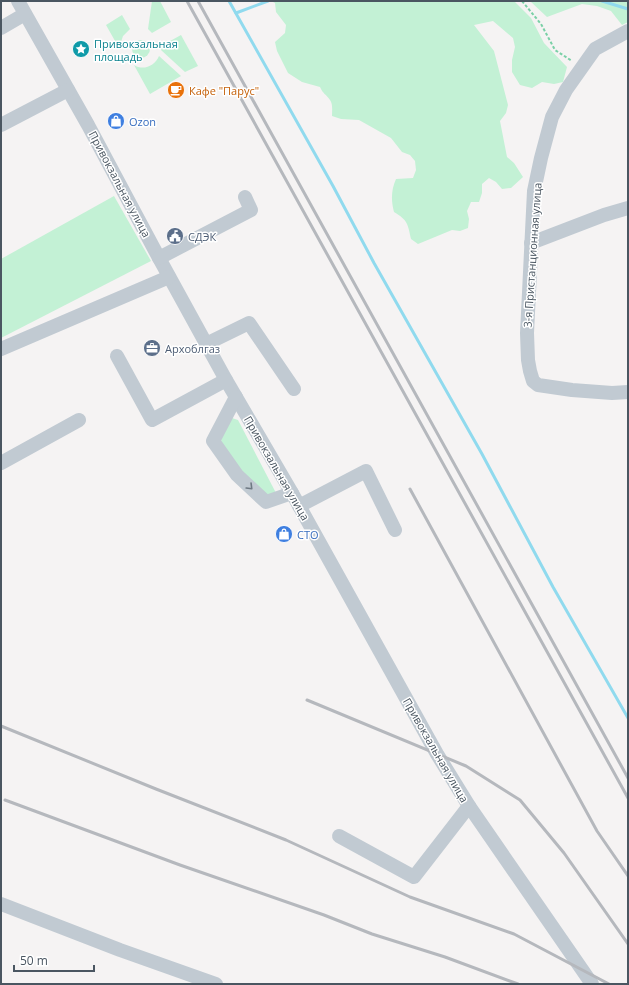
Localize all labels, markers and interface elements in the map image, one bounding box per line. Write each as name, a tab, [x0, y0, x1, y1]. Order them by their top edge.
place label: Привокзальная площадь	[94, 36, 178, 64]
place icon: Привокзальная площадь	[71, 39, 91, 59]
cafe icon: Кафе "Парус"	[166, 80, 186, 100]
place label: Кафе "Парус"	[189, 83, 259, 98]
shop icon: Ozon	[106, 111, 126, 131]
place label: Ozon	[129, 114, 156, 129]
street label: Привокзальная улица	[86, 128, 154, 240]
street label: 3-я Пристанционная улица	[519, 182, 545, 328]
public building icon: СДЭК	[165, 226, 185, 246]
place label: СДЭК	[188, 229, 216, 244]
office icon: Архоблгаз	[142, 338, 162, 358]
place label: Архоблгаз	[165, 341, 220, 356]
street label: Привокзальная улица	[241, 413, 313, 523]
one-way arrow	[245, 482, 253, 490]
shop icon: СТО	[274, 524, 294, 544]
place label: СТО	[297, 527, 319, 542]
street label: Привокзальная улица	[400, 695, 472, 805]
scale bar	[14, 947, 94, 973]
text: 50 m	[20, 952, 48, 969]

